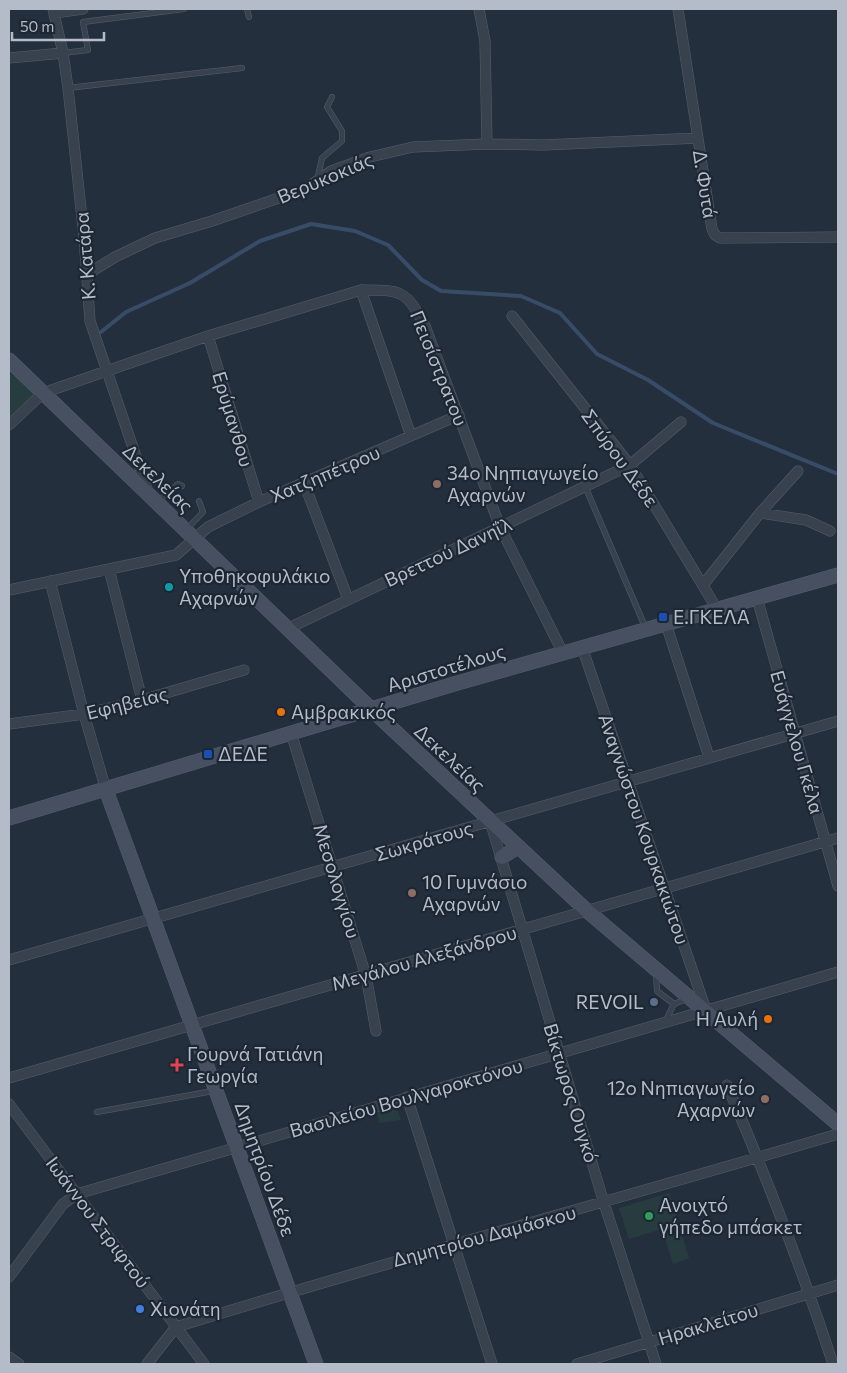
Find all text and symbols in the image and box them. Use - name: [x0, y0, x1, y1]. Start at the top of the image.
- scale bar: [12, 10, 105, 42]
- text: 50 m: [20, 17, 54, 35]
- street label: Βερυκοκιάς: [273, 147, 376, 208]
- street label: Δ. Φυτά: [689, 148, 722, 220]
- street label: Κ. Κατάρα: [69, 211, 100, 301]
- street label: Πεισίστρατου: [406, 307, 473, 429]
- street label: Ερύμανθου: [208, 368, 259, 469]
- street label: Σπύρου Δέδε: [577, 404, 664, 511]
- street label: Δεκελείας: [118, 439, 198, 517]
- street label: Χατζηπέτρου: [267, 440, 383, 507]
- place label: 34o Νηπιαγωγείο Αχαρνών: [447, 461, 599, 506]
- marker: 34o Νηπιαγωγείο Αχαρνών: [431, 478, 443, 490]
- street label: Βρεττού Δανηΐλ: [380, 512, 515, 591]
- place label: Υποθηκοφυλάκιο Αχαρνών: [179, 564, 330, 609]
- marker: Υποθηκοφυλάκιο Αχαρνών: [163, 581, 175, 593]
- place label: Ε.ΓΚΕΛΑ: [673, 605, 750, 628]
- marker: Ε.ΓΚΕΛΑ: [657, 611, 669, 623]
- street label: Αριστοτέλους: [384, 639, 508, 696]
- street label: Ευάγγελου Γκέλα: [766, 668, 829, 816]
- street label: Εφηβείας: [84, 681, 170, 724]
- place label: Αμβρακικός: [291, 700, 396, 723]
- marker: Αμβρακικός: [275, 706, 287, 718]
- street label: Αναγνώστου Κουρκακιώτου: [594, 711, 695, 947]
- street label: Δεκελείας: [410, 719, 491, 796]
- place label: ΔΕΔΕ: [218, 742, 268, 765]
- marker: ΔΕΔΕ: [202, 748, 214, 760]
- street label: Σωκράτους: [373, 816, 475, 865]
- street label: Μεσολογγίου: [309, 821, 366, 941]
- place label: 10 Γυμνάσιο Αχαρνών: [422, 870, 527, 915]
- marker: 10 Γυμνάσιο Αχαρνών: [406, 887, 418, 899]
- street label: Μεγάλου Αλεξάνδρου: [329, 920, 519, 995]
- place label: REVOIL: [576, 990, 644, 1013]
- marker: REVOIL: [648, 996, 660, 1008]
- place label: Η Αυλή: [696, 1007, 758, 1030]
- marker: Η Αυλή: [762, 1013, 774, 1025]
- street label: Βίκτωρος Ουγκό: [539, 1020, 604, 1165]
- place label: Γουρνά Τατιάνη Γεωργία: [187, 1042, 323, 1087]
- street label: Βασιλείου Βουλγαροκτόνου: [287, 1053, 525, 1142]
- marker: Γουρνά Τατιάνη Γεωργία: [171, 1059, 183, 1071]
- place label: 12ο Νηπιαγωγείο Αχαρνών: [607, 1076, 755, 1121]
- marker: 12ο Νηπιαγωγείο Αχαρνών: [759, 1093, 771, 1105]
- street label: Δημητρίου Δέδε: [230, 1098, 301, 1239]
- street label: Ιωάννου Στριφτού: [42, 1151, 155, 1292]
- place label: Ανοιχτό γήπεδο μπάσκετ: [659, 1193, 802, 1238]
- street label: Δημητρίου Δαμάσκου: [389, 1200, 578, 1271]
- marker: Ανοιχτό γήπεδο μπάσκετ: [643, 1210, 655, 1222]
- place label: Χιονάτη: [150, 1297, 221, 1320]
- street label: Ηρακλείτου: [655, 1297, 761, 1350]
- marker: Χιονάτη: [134, 1303, 146, 1315]

